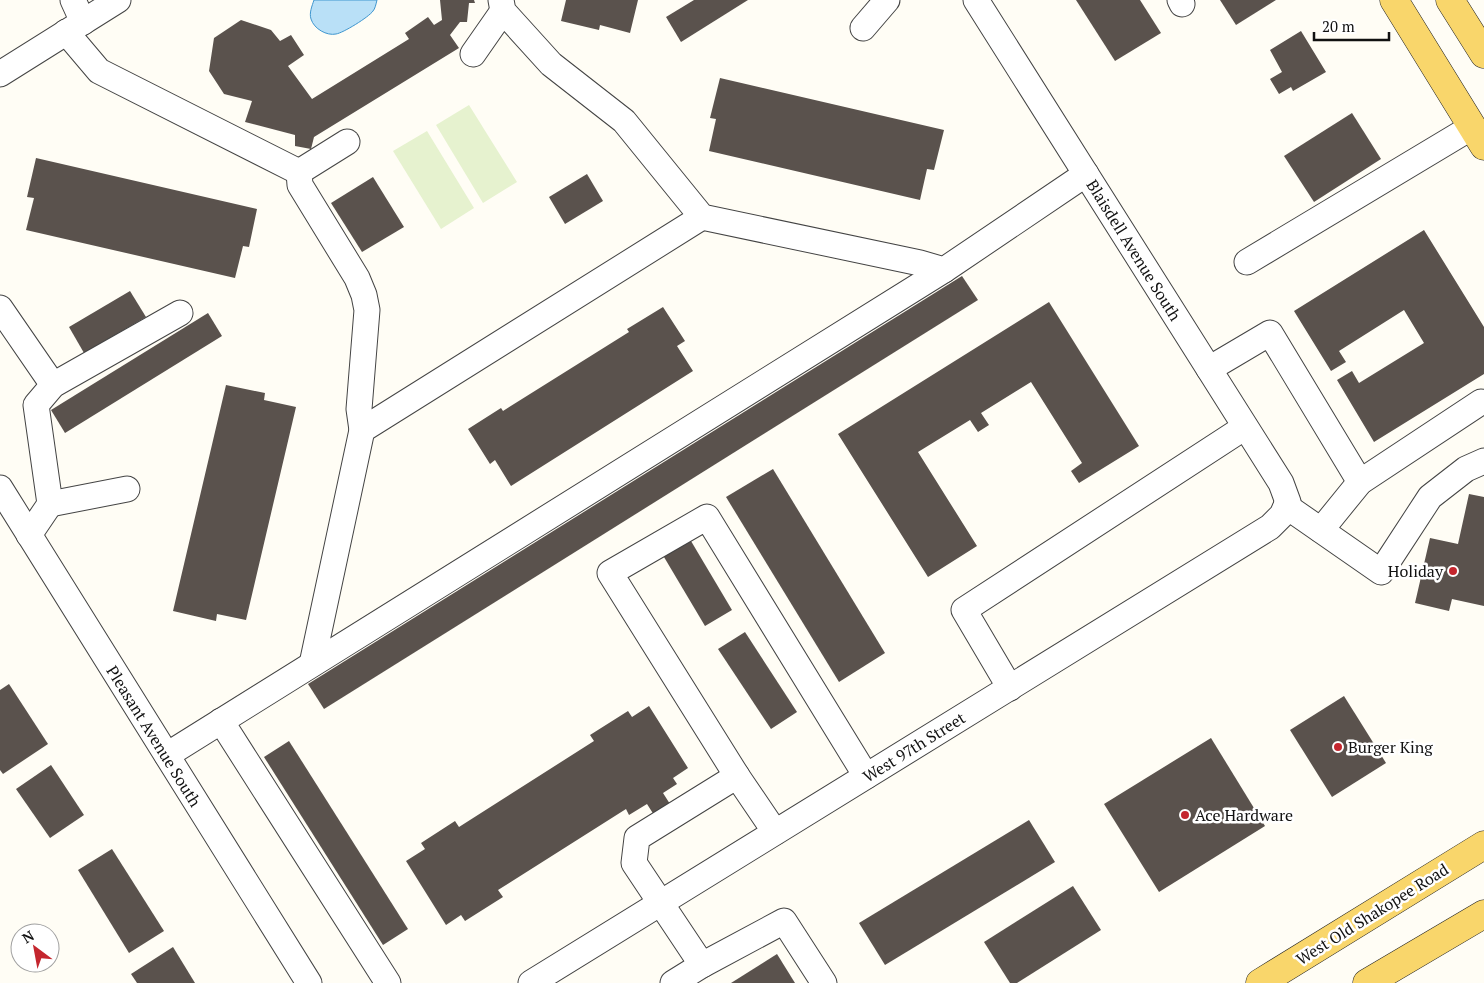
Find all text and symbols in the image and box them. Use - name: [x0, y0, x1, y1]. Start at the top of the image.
- scale bar: [1314, 10, 1389, 42]
- text: 20 m: [1322, 16, 1355, 36]
- street label: Blaisdell Avenue South: [1082, 175, 1187, 325]
- place label: Holiday: [1388, 560, 1444, 582]
- marker: Holiday: [1447, 565, 1459, 577]
- street label: Pleasant Avenue South: [102, 661, 207, 811]
- street label: West 97th Street: [859, 707, 969, 787]
- place label: Burger King: [1348, 736, 1433, 758]
- marker: Burger King: [1332, 741, 1344, 753]
- place label: Ace Hardware: [1195, 804, 1293, 826]
- marker: Ace Hardware: [1179, 809, 1191, 821]
- street label: West Old Shakopee Road: [1292, 858, 1452, 970]
- north arrow: [10, 923, 60, 973]
- text: N: [18, 925, 38, 947]

